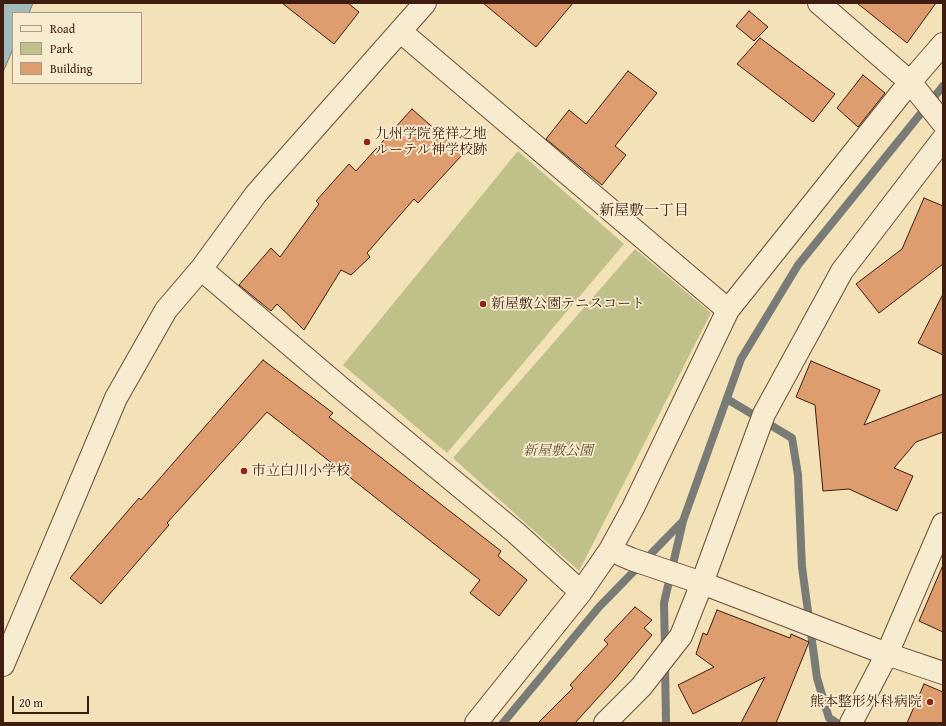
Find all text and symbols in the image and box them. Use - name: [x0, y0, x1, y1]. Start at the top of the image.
- legend: [12, 12, 142, 84]
- text: Road: [50, 20, 75, 37]
- text: Park: [50, 40, 73, 57]
- text: Building: [50, 60, 93, 77]
- place label: 九州学院発祥之地 ルーテル神学校跡: [375, 126, 487, 158]
- marker: 九州学院発祥之地 ルーテル神学校跡: [362, 137, 372, 147]
- district label: 新屋敷一丁目: [599, 202, 689, 220]
- place label: 新屋敷公園テニスコート: [491, 296, 645, 312]
- marker: 新屋敷公園テニスコート: [478, 299, 488, 309]
- park label: 新屋敷公園: [523, 443, 593, 459]
- place label: 市立白川小学校: [252, 463, 350, 479]
- marker: 市立白川小学校: [239, 466, 249, 476]
- scale bar: [14, 688, 91, 714]
- text: 20 m: [19, 694, 43, 711]
- place label: 熊本整形外科病院: [810, 694, 922, 710]
- marker: 熊本整形外科病院: [925, 697, 935, 707]

